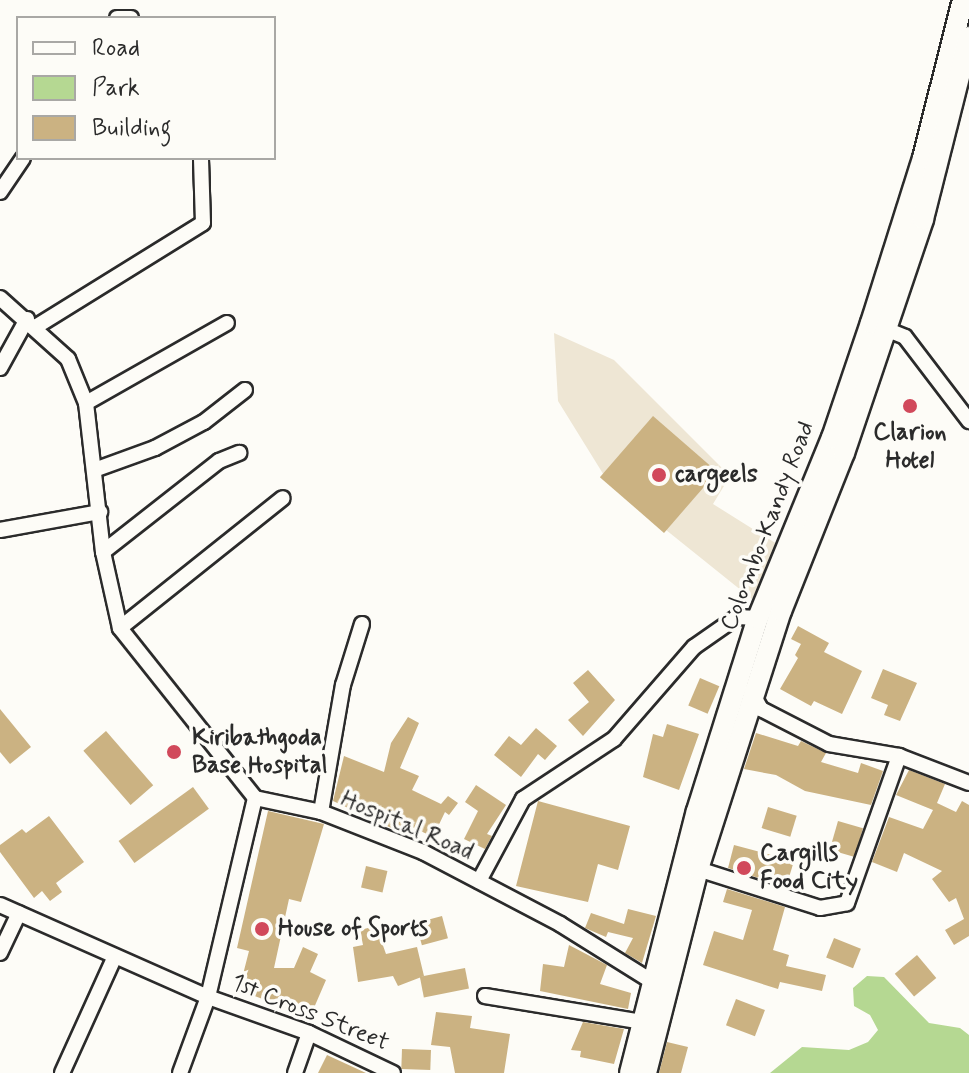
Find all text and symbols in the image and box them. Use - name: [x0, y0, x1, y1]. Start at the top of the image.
- legend: [16, 16, 276, 160]
- text: Road: [92, 33, 140, 64]
- text: Park: [92, 73, 140, 104]
- text: Building: [92, 113, 172, 144]
- marker: Clarion Hotel: [901, 397, 919, 415]
- street label: Colombo-Kandy Road: [715, 417, 821, 635]
- place label: Clarion Hotel: [873, 419, 947, 475]
- place label: cargeels: [675, 461, 758, 489]
- marker: cargeels: [650, 466, 668, 484]
- place label: Kiribathgoda Base Hospital: [192, 724, 333, 780]
- marker: Kiribathgoda Base Hospital: [163, 741, 185, 763]
- street label: Hospital Road: [337, 785, 477, 867]
- place label: Cargills Food City: [760, 840, 853, 896]
- marker: Cargills Food City: [735, 859, 753, 877]
- place label: House of Sports: [278, 915, 438, 943]
- marker: House of Sports: [253, 920, 271, 938]
- street label: 1st Cross Street: [227, 968, 393, 1058]

